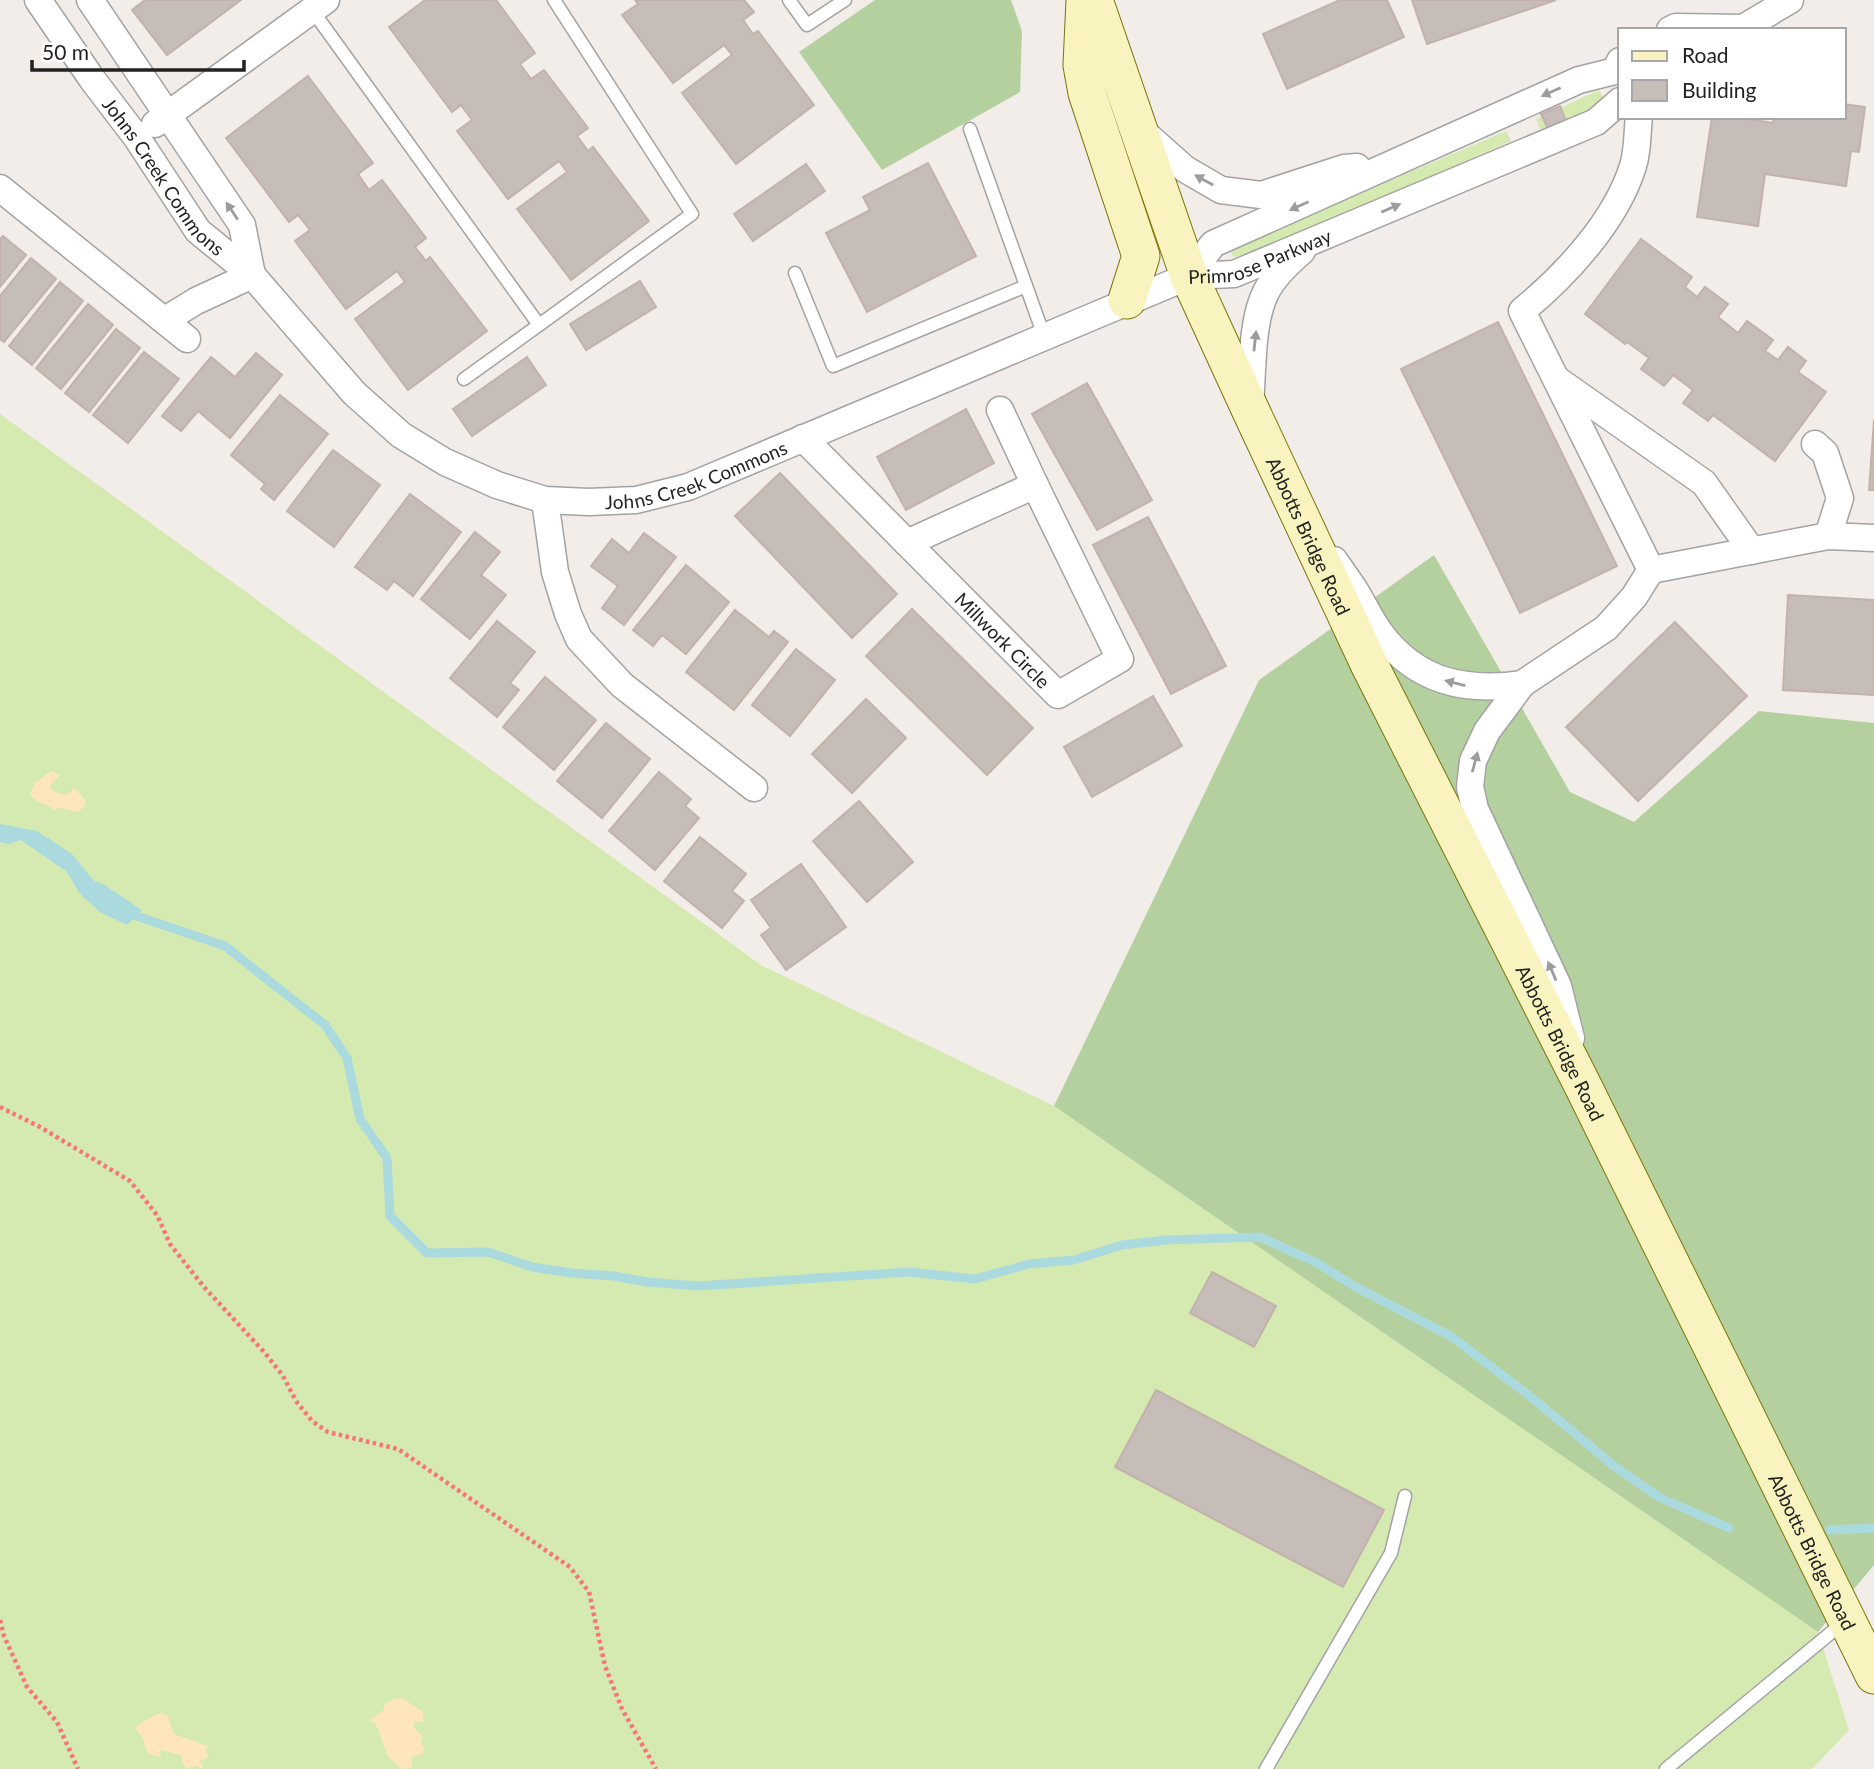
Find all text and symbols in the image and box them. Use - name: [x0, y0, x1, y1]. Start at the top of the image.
- scale bar: [32, 28, 243, 72]
- legend: [1618, 28, 1846, 119]
- text: 50 m: [42, 39, 89, 64]
- text: Road: [1682, 42, 1729, 67]
- text: Building: [1682, 77, 1757, 102]
- one-way arrow: [1541, 87, 1561, 98]
- street label: Johns Creek Commons: [99, 93, 230, 260]
- one-way arrow: [1194, 174, 1213, 186]
- one-way arrow: [226, 201, 239, 220]
- one-way arrow: [1288, 201, 1309, 212]
- one-way arrow: [1381, 202, 1401, 214]
- street label: Primrose Parkway: [1188, 223, 1335, 288]
- one-way arrow: [1250, 330, 1261, 352]
- street label: Johns Creek Commons: [605, 435, 790, 513]
- street label: Abbotts Bridge Road: [1262, 453, 1356, 618]
- street label: Millwork Circle: [951, 587, 1055, 692]
- one-way arrow: [1443, 677, 1465, 688]
- one-way arrow: [1470, 751, 1481, 773]
- one-way arrow: [1546, 960, 1557, 981]
- street label: Abbotts Bridge Road: [1512, 961, 1610, 1124]
- street label: Abbotts Bridge Road: [1765, 1469, 1861, 1634]

